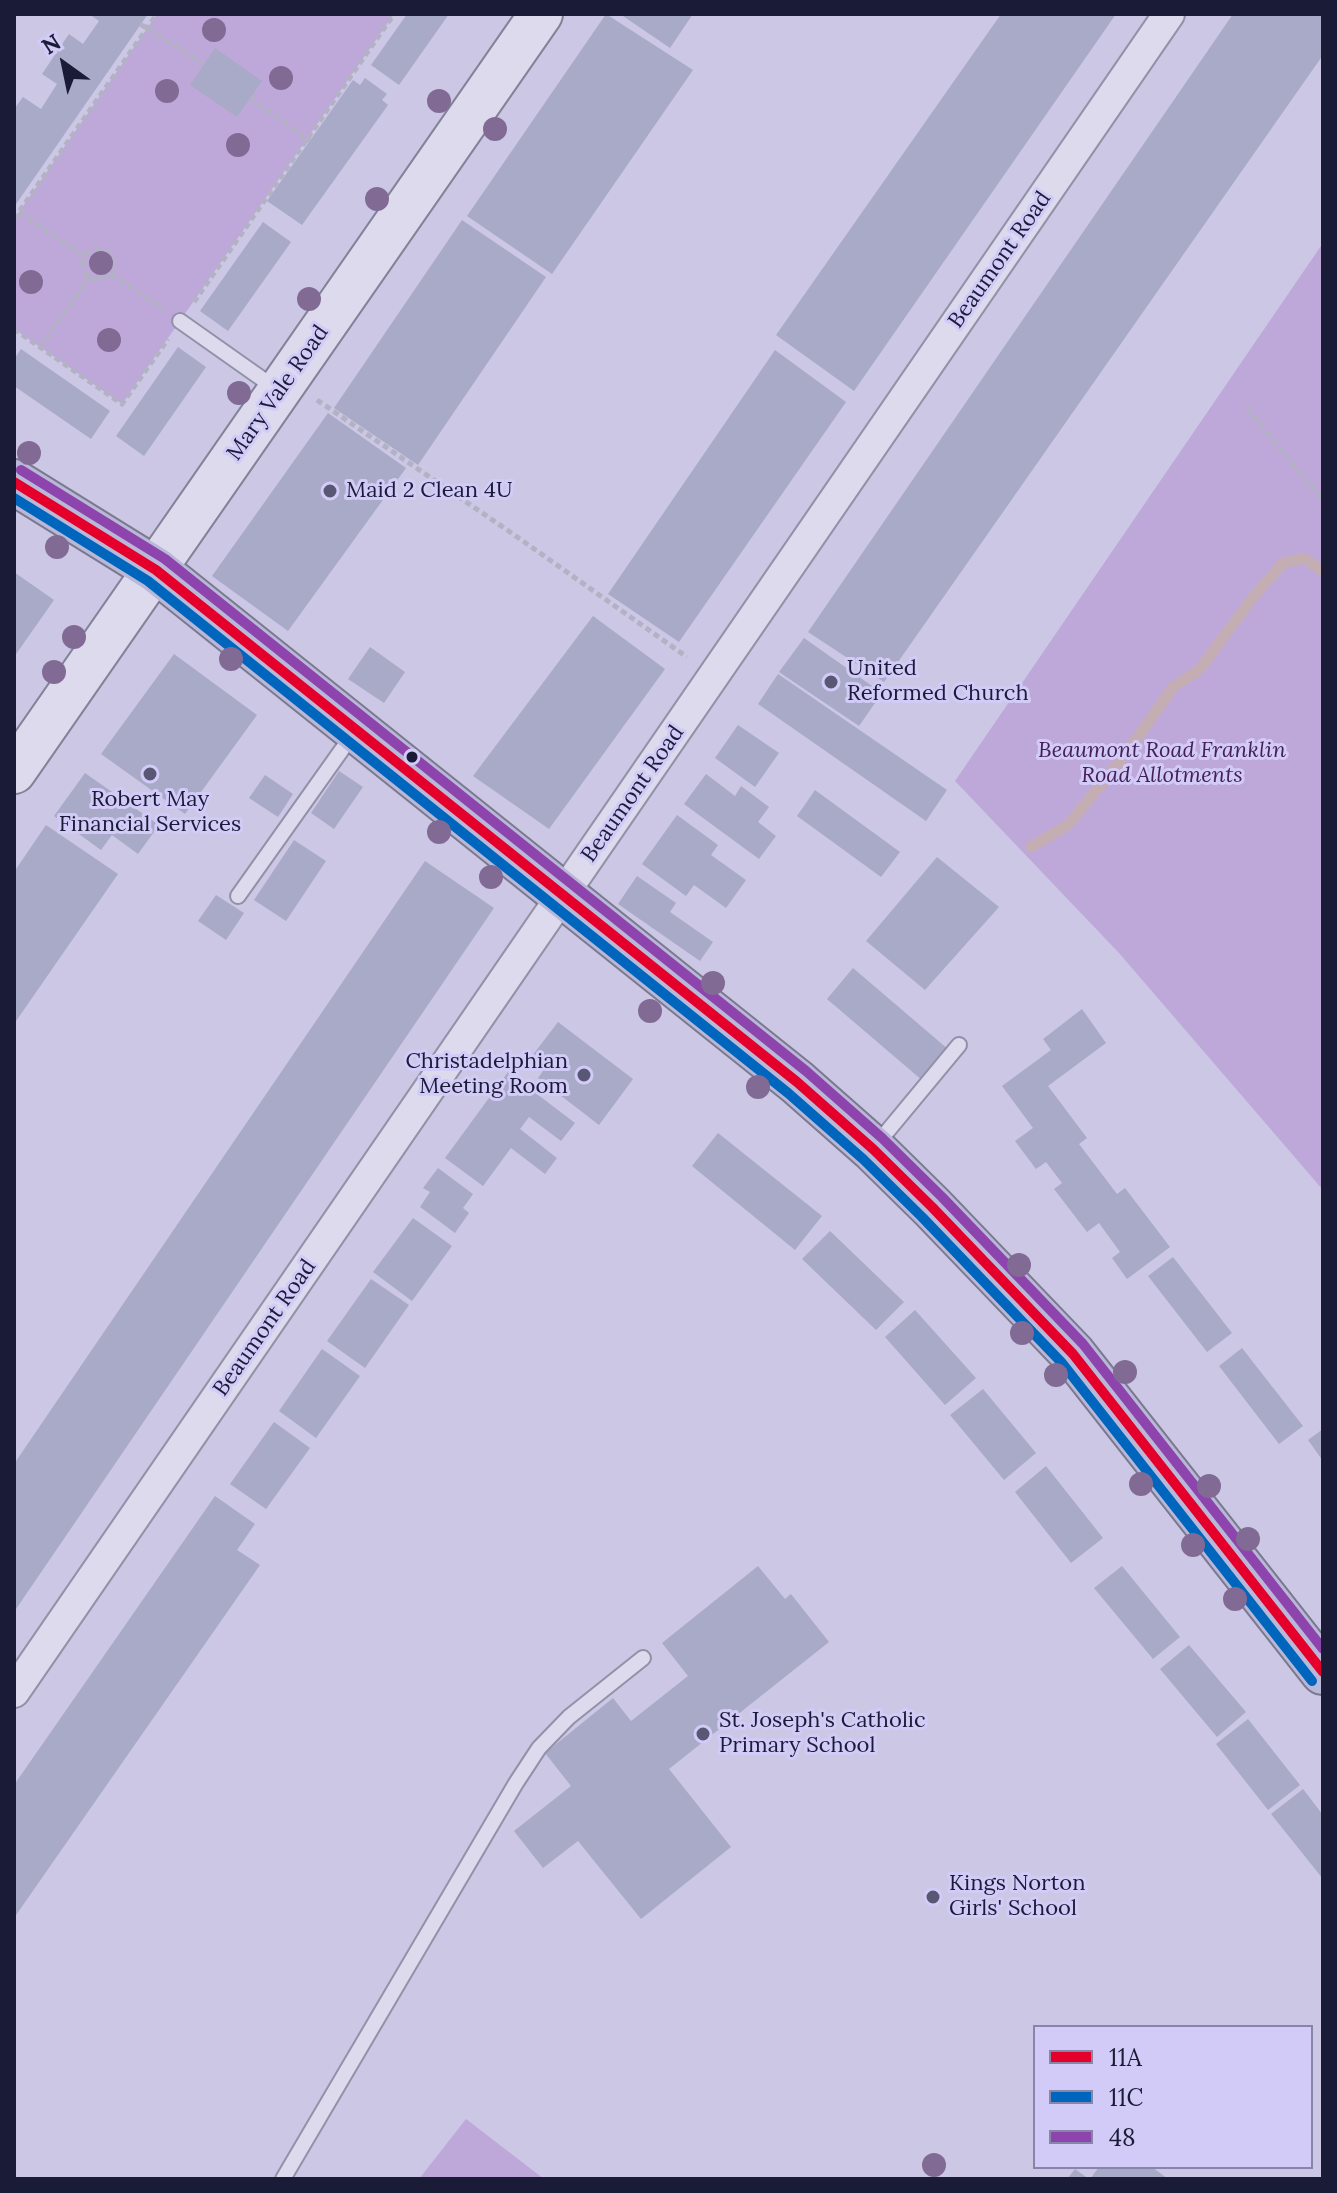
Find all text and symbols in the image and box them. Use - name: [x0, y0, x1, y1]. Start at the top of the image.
- north arrow: [24, 24, 104, 104]
- text: N: [36, 28, 66, 60]
- street label: Beaumont Road: [943, 187, 1057, 333]
- street label: Mary Vale Road: [222, 320, 334, 466]
- place label: Maid 2 Clean 4U: [346, 478, 512, 504]
- marker: Maid 2 Clean 4U: [321, 482, 339, 500]
- place label: United Reformed Church: [847, 656, 1029, 708]
- marker: United Reformed Church: [822, 673, 840, 691]
- street label: Beaumont Road: [576, 721, 690, 867]
- park label: Beaumont Road Franklin Road Allotments: [1038, 738, 1286, 790]
- unlabelled marker: [404, 749, 420, 765]
- marker: Robert May Financial Services: [141, 765, 159, 783]
- place label: Robert May Financial Services: [59, 787, 241, 838]
- place label: Christadelphian Meeting Room: [405, 1049, 568, 1100]
- marker: Christadelphian Meeting Room: [575, 1066, 593, 1084]
- street label: Beaumont Road: [208, 1255, 322, 1401]
- place label: St. Joseph's Catholic Primary School: [719, 1708, 926, 1760]
- marker: St. Joseph's Catholic Primary School: [694, 1725, 712, 1743]
- place label: Kings Norton Girls' School: [949, 1871, 1086, 1922]
- marker: Kings Norton Girls' School: [924, 1888, 942, 1906]
- legend: [1033, 2025, 1313, 2169]
- text: 11A: [1109, 2042, 1142, 2073]
- text: 11C: [1109, 2082, 1143, 2113]
- text: 48: [1109, 2122, 1136, 2153]

